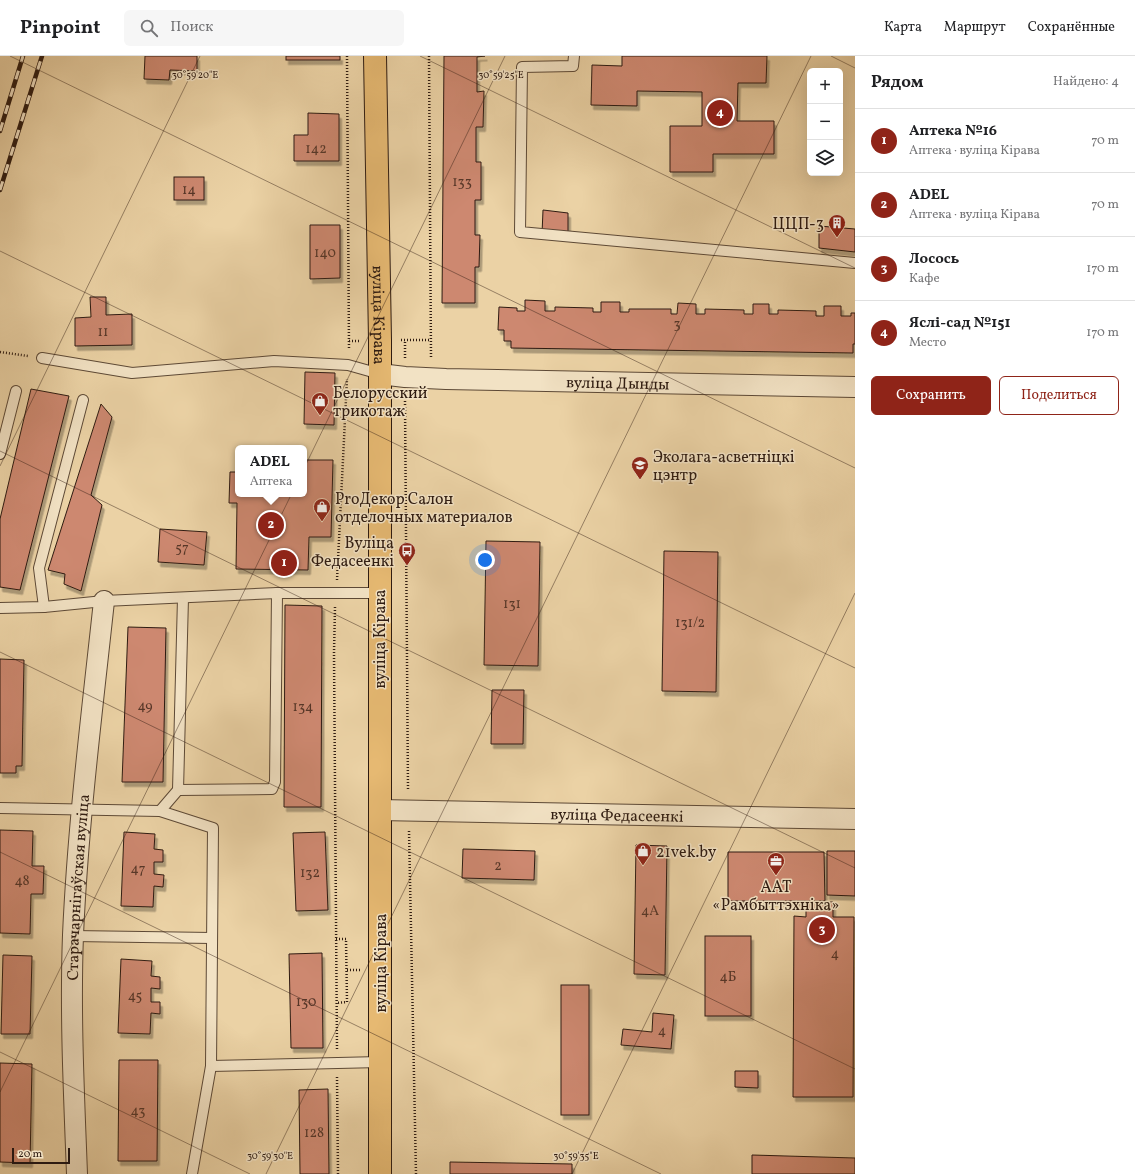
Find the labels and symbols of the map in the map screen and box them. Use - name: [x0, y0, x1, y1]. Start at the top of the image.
- text: 30°59'20"E: [172, 68, 218, 82]
- text: 30°59'25"E: [478, 68, 524, 82]
- pin: 4: [707, 98, 733, 128]
- house number: 142: [305, 140, 327, 159]
- house number: 133: [452, 173, 472, 192]
- house number: 14: [182, 181, 196, 200]
- building icon: ЦЦП-3: [827, 213, 847, 238]
- place label: ЦЦП-3: [772, 214, 824, 236]
- house number: 140: [314, 244, 336, 263]
- street label: вуліца Кірава: [366, 265, 389, 365]
- house number: 3: [673, 315, 681, 334]
- house number: 11: [98, 323, 108, 342]
- street label: вуліца Дынды: [566, 372, 670, 396]
- place label: Белорусский трикотаж: [333, 383, 428, 423]
- shop icon: Белорусский трикотаж: [310, 391, 330, 416]
- place label: Эколага-асветніцкі цэнтр: [653, 447, 795, 487]
- school or university icon: Эколага-асветніцкі цэнтр: [630, 455, 650, 480]
- place label: ProДекор Салон отделочных материалов: [335, 489, 513, 529]
- shop icon: ProДекор Салон отделочных материалов: [312, 497, 332, 522]
- pin: 2: [258, 510, 284, 540]
- place label: Вуліца Федасеенкі: [311, 533, 394, 573]
- house number: 57: [175, 539, 189, 558]
- bus stop icon: Вуліца Федасеенкі: [397, 541, 417, 566]
- pin: 1: [271, 548, 297, 578]
- your location: [475, 550, 495, 570]
- street label: вуліца Кірава: [370, 589, 392, 689]
- house number: 131: [503, 595, 521, 614]
- house number: 131/2: [675, 614, 705, 633]
- house number: 49: [137, 697, 153, 716]
- house number: 134: [293, 698, 313, 717]
- street label: Старачарнігаўская вуліца: [63, 793, 96, 981]
- street label: вуліца Федасеенкі: [550, 804, 684, 829]
- shop icon: 21vek.by: [633, 841, 653, 866]
- place label: 21vek.by: [656, 842, 717, 864]
- office icon: ААТ «Рамбыттэхніка»: [766, 851, 786, 876]
- house number: 2: [494, 857, 502, 876]
- house number: 47: [130, 860, 146, 879]
- house number: 132: [300, 864, 320, 883]
- house number: 48: [14, 872, 30, 891]
- place label: ААТ «Рамбыттэхніка»: [713, 877, 839, 917]
- house number: 4А: [641, 902, 659, 921]
- street label: вуліца Кірава: [371, 913, 393, 1013]
- pin: 3: [809, 915, 835, 945]
- house number: 4: [831, 945, 839, 964]
- house number: 4Б: [720, 968, 736, 987]
- house number: 45: [128, 987, 142, 1006]
- house number: 130: [296, 993, 316, 1012]
- house number: 4: [658, 1022, 666, 1041]
- house number: 43: [131, 1102, 145, 1121]
- house number: 128: [304, 1124, 324, 1143]
- scale bar: [12, 1146, 70, 1165]
- text: 30°59'30"E: [247, 1149, 293, 1163]
- text: 30°59'35"E: [553, 1149, 599, 1163]

